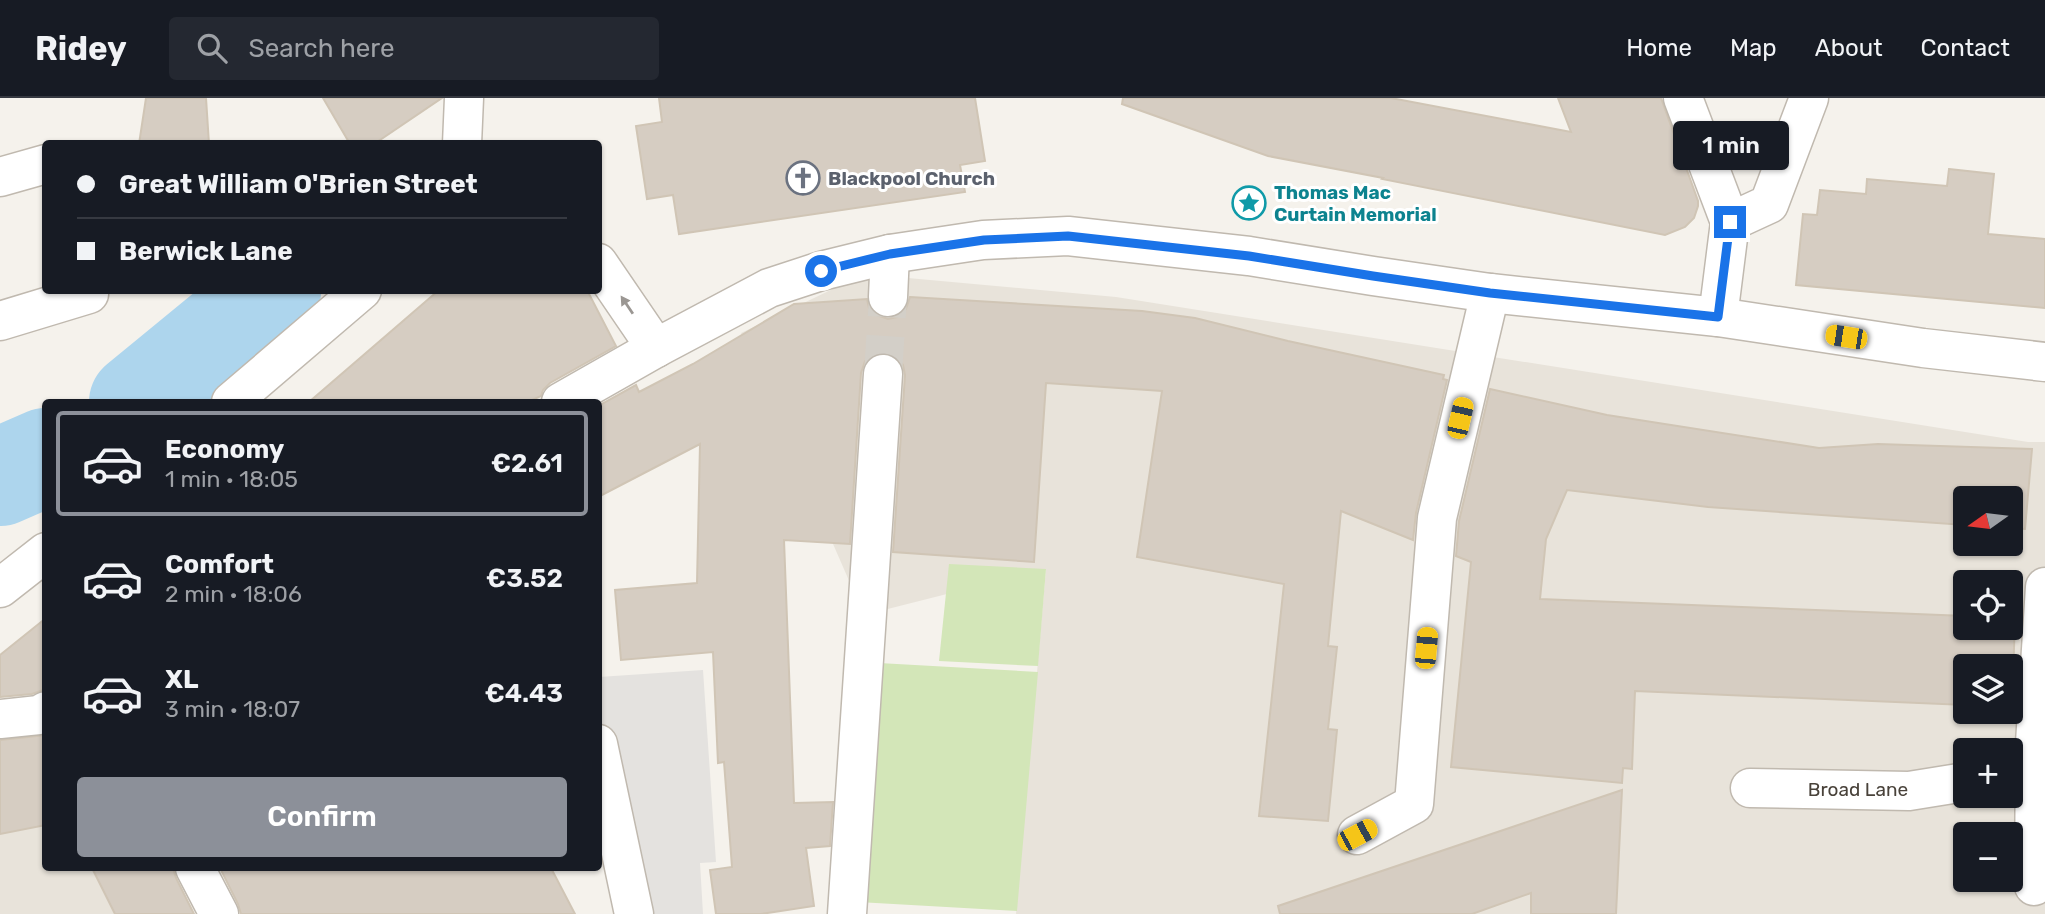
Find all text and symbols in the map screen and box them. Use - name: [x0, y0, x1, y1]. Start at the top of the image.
- search box: [169, 17, 659, 80]
- text: Ridey: [35, 29, 127, 68]
- icon: search: [193, 29, 231, 67]
- text: Search here: [249, 33, 394, 64]
- text: Home: [1626, 34, 1692, 62]
- text: Map: [1730, 34, 1777, 62]
- text: About: [1815, 34, 1883, 62]
- text: Contact: [1921, 34, 2010, 62]
- callout: 1 min: [1672, 121, 1788, 170]
- text: 1 min: [1702, 131, 1760, 159]
- church icon: Blackpool Church: [784, 159, 822, 197]
- place label: Blackpool Church: [828, 167, 995, 190]
- text: Great William O'Brien Street: [119, 169, 478, 200]
- place label: Thomas Mac Curtain Memorial: [1274, 181, 1437, 226]
- place icon: Thomas Mac Curtain Memorial: [1230, 184, 1268, 222]
- route end: [1714, 206, 1746, 238]
- text: Berwick Lane: [119, 236, 293, 267]
- route start: [805, 255, 837, 287]
- one-way arrow: [621, 296, 634, 315]
- car: [1824, 323, 1869, 351]
- car: [1446, 395, 1475, 441]
- icon: car: [81, 432, 144, 495]
- text: Economy: [165, 434, 284, 465]
- text: €2.61: [491, 448, 563, 479]
- text: 1 min · 18:05: [165, 465, 298, 493]
- north arrow: [1953, 486, 2023, 556]
- map controls: [1953, 486, 2023, 892]
- icon: car: [81, 547, 144, 610]
- text: Comfort: [165, 549, 274, 580]
- text: €3.52: [486, 563, 563, 594]
- button: locate: [1953, 570, 2023, 640]
- text: 2 min · 18:06: [165, 580, 302, 608]
- car: [1414, 626, 1439, 670]
- button: layers: [1953, 654, 2023, 724]
- icon: car: [81, 662, 144, 725]
- text: XL: [165, 664, 198, 695]
- text: €4.43: [485, 678, 563, 709]
- text: 3 min · 18:07: [165, 695, 300, 723]
- button: +: [1953, 738, 2023, 808]
- button: Confirm: [77, 777, 567, 857]
- street label: Broad Lane: [1808, 778, 1908, 801]
- car: [1334, 816, 1381, 854]
- button: −: [1953, 822, 2023, 892]

